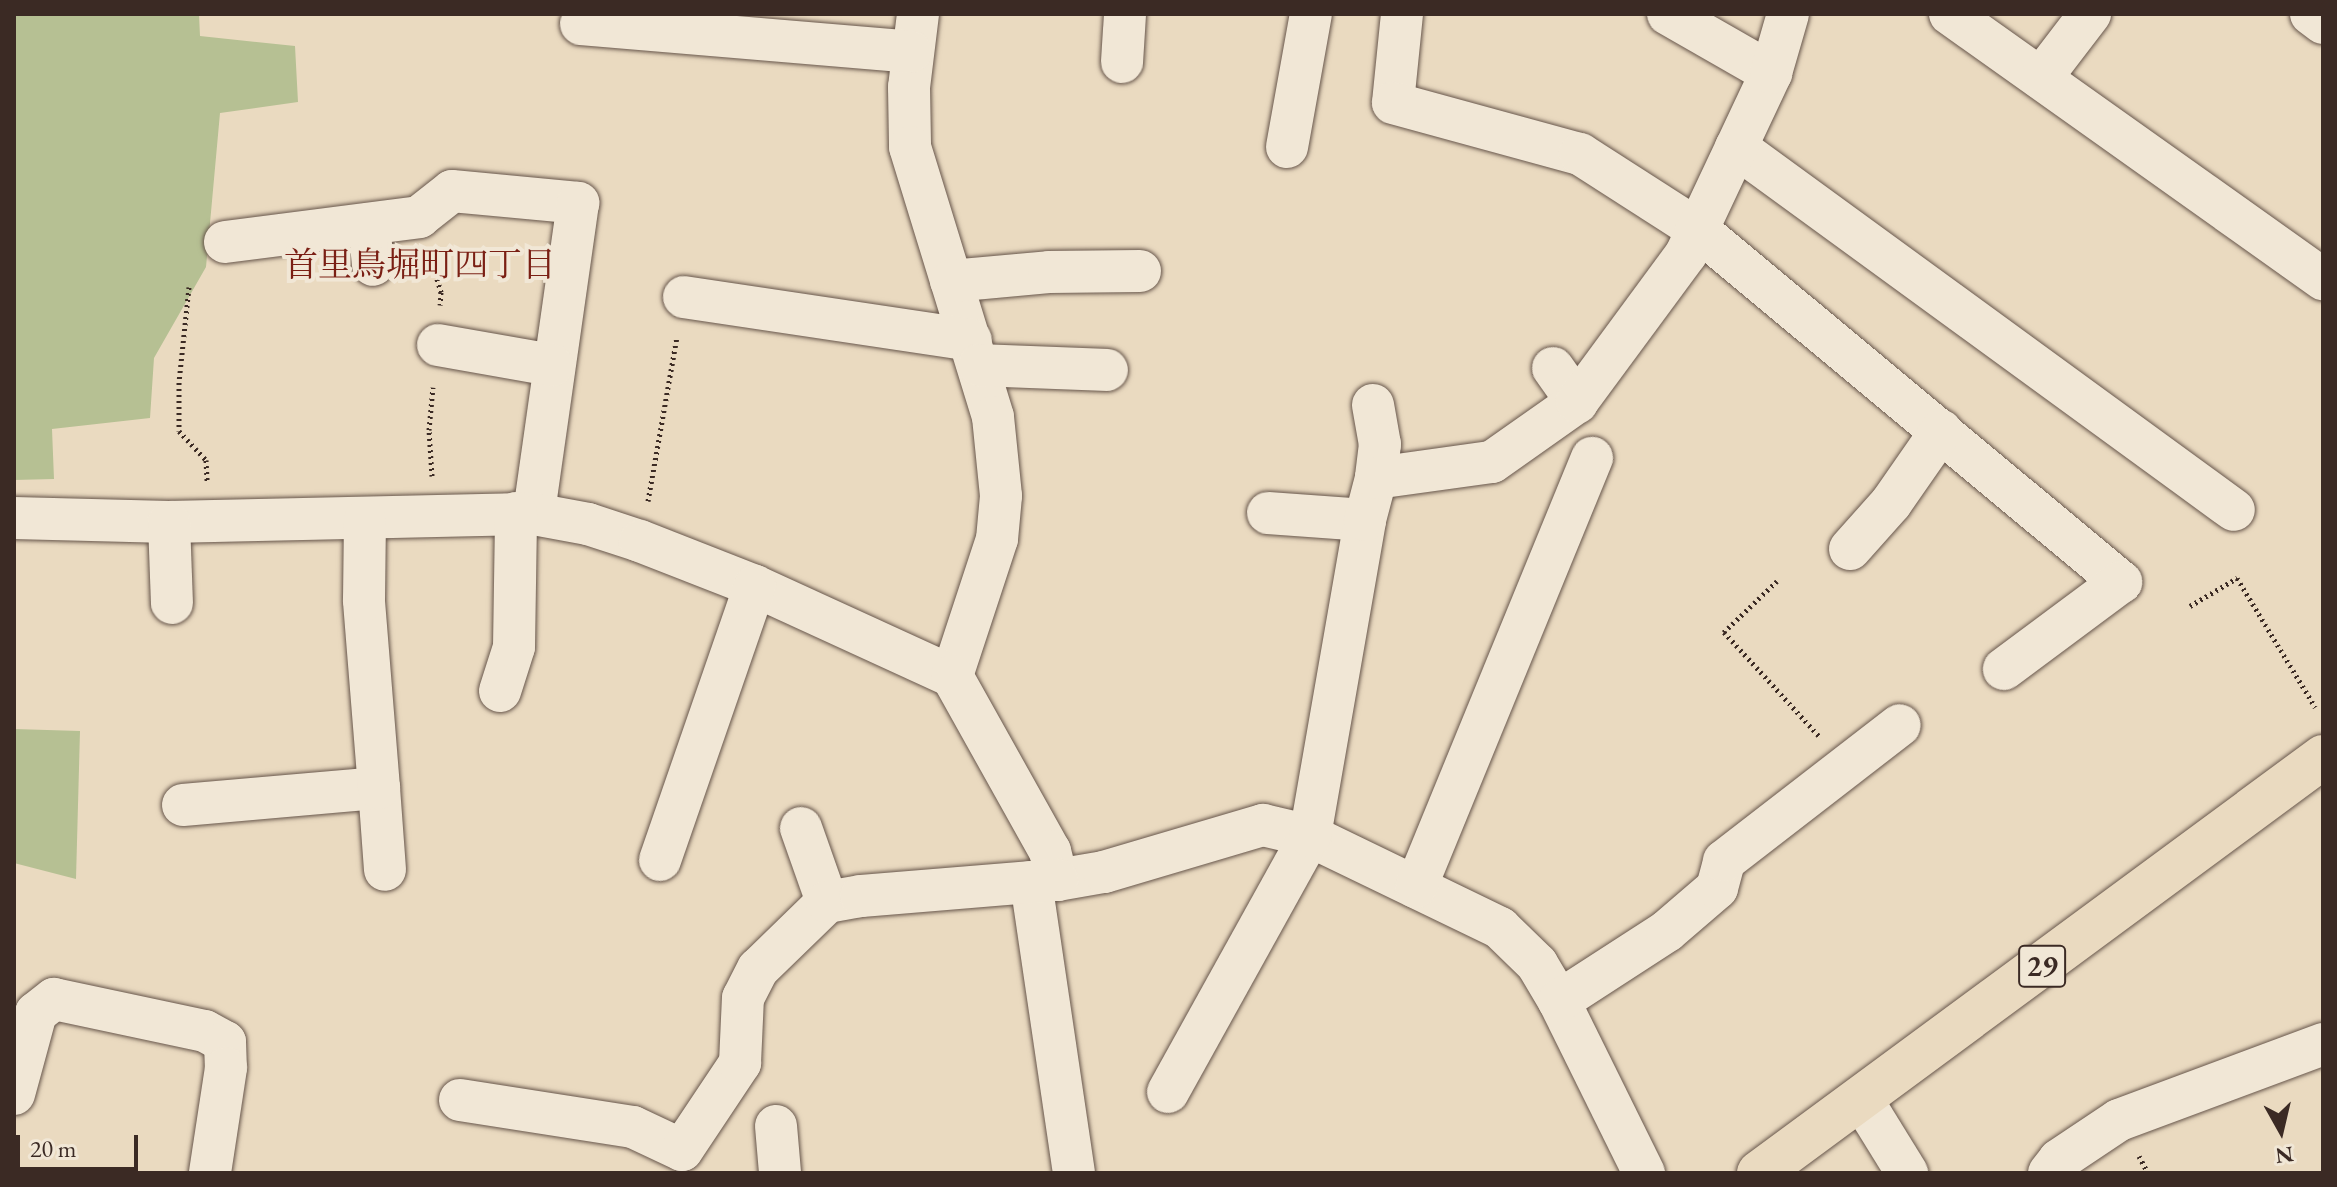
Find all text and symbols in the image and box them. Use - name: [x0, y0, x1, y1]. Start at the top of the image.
- district label: 首里鳥堀町四丁目: [284, 245, 556, 285]
- road number: 29: [2018, 940, 2066, 992]
- north arrow: [2241, 1091, 2321, 1171]
- scale bar: [20, 1119, 142, 1169]
- text: 20 m: [30, 1133, 77, 1164]
- text: N: [2274, 1140, 2295, 1171]

